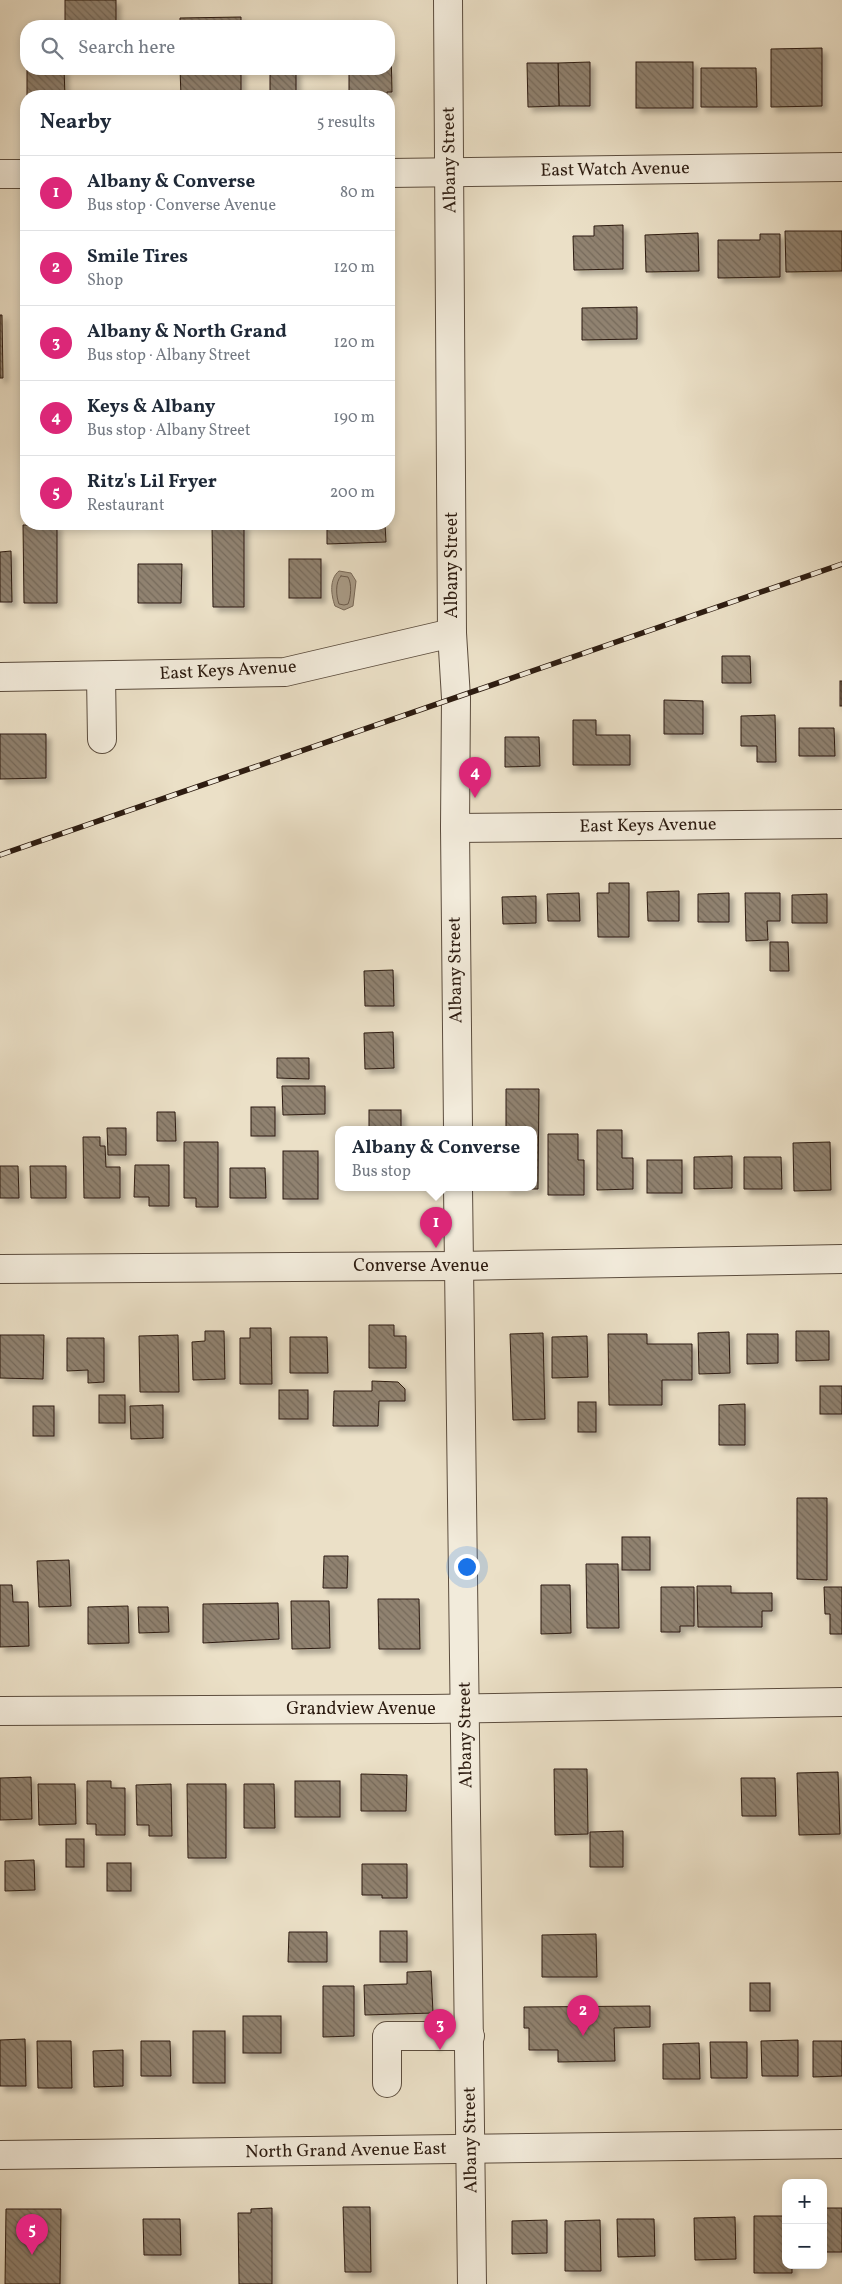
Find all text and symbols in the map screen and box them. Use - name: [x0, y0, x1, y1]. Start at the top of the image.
- search box: [20, 20, 395, 75]
- icon: search: [38, 34, 66, 62]
- text: Search here: [78, 35, 175, 61]
- street label: Albany Street: [437, 106, 463, 214]
- text: Nearby: [40, 108, 111, 137]
- text: 5 results: [317, 112, 375, 134]
- street label: East Watch Avenue: [540, 156, 690, 184]
- text: Albany & Converse: [87, 169, 255, 195]
- text: 1: [53, 182, 59, 204]
- text: 80 m: [340, 182, 375, 204]
- text: Bus stop · Converse Avenue: [87, 195, 276, 217]
- text: Smile Tires: [87, 244, 188, 270]
- text: 2: [52, 257, 60, 279]
- text: 120 m: [333, 257, 375, 279]
- text: Shop: [87, 270, 123, 292]
- text: Albany & North Grand: [87, 319, 287, 345]
- text: 3: [52, 332, 60, 354]
- text: 120 m: [333, 332, 375, 354]
- text: Bus stop · Albany Street: [87, 345, 251, 367]
- text: Keys & Albany: [87, 394, 215, 420]
- text: 4: [51, 407, 61, 429]
- text: 190 m: [333, 407, 375, 429]
- text: Bus stop · Albany Street: [87, 420, 251, 442]
- text: Ritz's Lil Fryer: [87, 469, 217, 495]
- text: 5: [52, 482, 60, 504]
- text: 200 m: [330, 482, 375, 504]
- text: Restaurant: [87, 495, 165, 517]
- street label: Albany Street: [440, 512, 465, 618]
- street label: East Keys Avenue: [159, 655, 297, 687]
- pin: 4: [459, 757, 491, 798]
- street label: East Keys Avenue: [579, 812, 717, 840]
- street label: Albany Street: [443, 916, 469, 1024]
- popup: [335, 1126, 537, 1191]
- text: Albany & Converse: [352, 1135, 520, 1161]
- text: Bus stop: [352, 1161, 411, 1183]
- pin: 1: [420, 1207, 452, 1248]
- street label: Converse Avenue: [353, 1254, 489, 1279]
- your location: [454, 1554, 480, 1580]
- street label: Albany Street: [453, 1681, 479, 1789]
- street label: Grandview Avenue: [286, 1697, 436, 1722]
- pin: 2: [567, 1995, 599, 2036]
- pin: 3: [424, 2009, 456, 2050]
- street label: Albany Street: [458, 2086, 484, 2194]
- street label: North Grand Avenue East: [245, 2137, 447, 2165]
- map controls: [782, 2179, 827, 2269]
- button: +: [782, 2179, 827, 2224]
- pin: 5: [16, 2214, 48, 2255]
- button: −: [782, 2224, 827, 2269]

